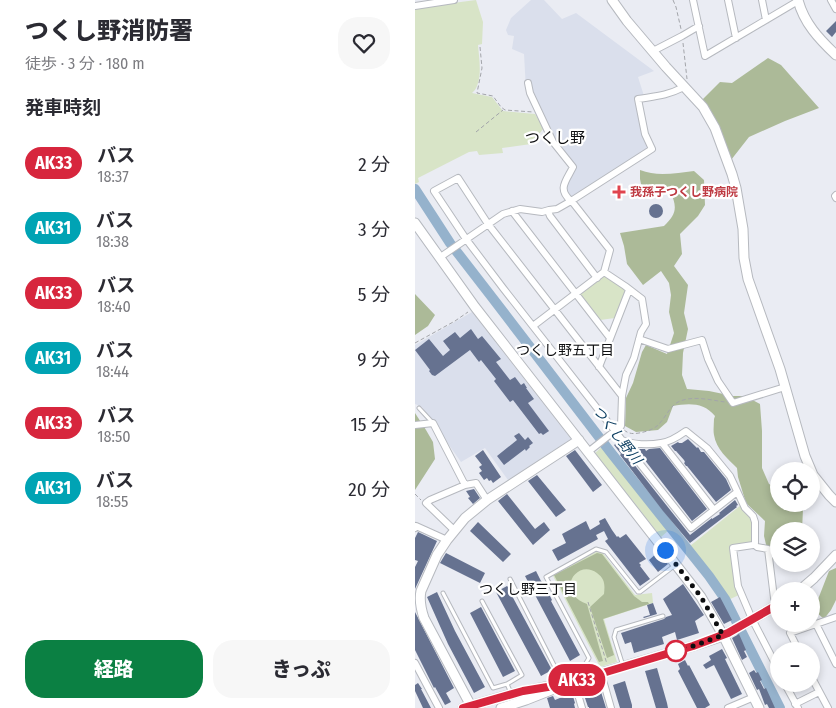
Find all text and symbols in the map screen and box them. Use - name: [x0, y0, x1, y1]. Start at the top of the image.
- text: つくし野消防署: [25, 17, 193, 45]
- button: heart: [338, 17, 390, 69]
- text: 徒歩 · 3 分 · 180 m: [25, 54, 144, 73]
- text: 発車時刻: [25, 96, 101, 119]
- district label: つくし野: [525, 129, 585, 147]
- text: バス: [97, 144, 135, 167]
- text: AK33: [35, 152, 72, 174]
- text: 2 分: [358, 153, 390, 176]
- text: 18:37: [97, 167, 129, 186]
- marker: 我孫子つくし野病院: [612, 185, 626, 199]
- place label: 我孫子つくし野病院: [630, 185, 738, 199]
- text: バス: [96, 209, 134, 232]
- text: AK31: [35, 217, 71, 239]
- text: 3 分: [358, 218, 390, 241]
- text: 18:38: [96, 232, 129, 251]
- text: バス: [97, 274, 135, 297]
- text: AK33: [35, 282, 72, 304]
- text: 5 分: [358, 283, 390, 306]
- text: 18:40: [97, 297, 131, 316]
- text: バス: [96, 339, 134, 362]
- district label: つくし野五丁目: [516, 342, 614, 359]
- text: AK31: [35, 347, 71, 369]
- text: 9 分: [357, 348, 390, 371]
- text: 18:44: [96, 362, 129, 381]
- water label: つくし野川: [589, 402, 646, 469]
- text: バス: [97, 404, 135, 427]
- text: AK33: [35, 412, 72, 434]
- text: 15 分: [350, 413, 390, 436]
- text: 18:50: [97, 427, 131, 446]
- map controls: [770, 462, 820, 692]
- button: locate: [770, 462, 820, 512]
- text: バス: [96, 469, 134, 492]
- text: AK31: [35, 477, 71, 499]
- text: 20 分: [348, 478, 390, 501]
- text: 18:55: [96, 492, 128, 511]
- button: layers: [770, 522, 820, 572]
- your location: [653, 538, 678, 563]
- district label: つくし野三丁目: [479, 581, 577, 598]
- button: +: [770, 582, 820, 632]
- button: 経路: [25, 640, 203, 698]
- button: きっぷ: [213, 640, 390, 698]
- unlabelled marker: [665, 640, 687, 662]
- button: −: [770, 642, 820, 692]
- line badge: AK33: [542, 664, 612, 696]
- text: AK33: [558, 669, 596, 691]

